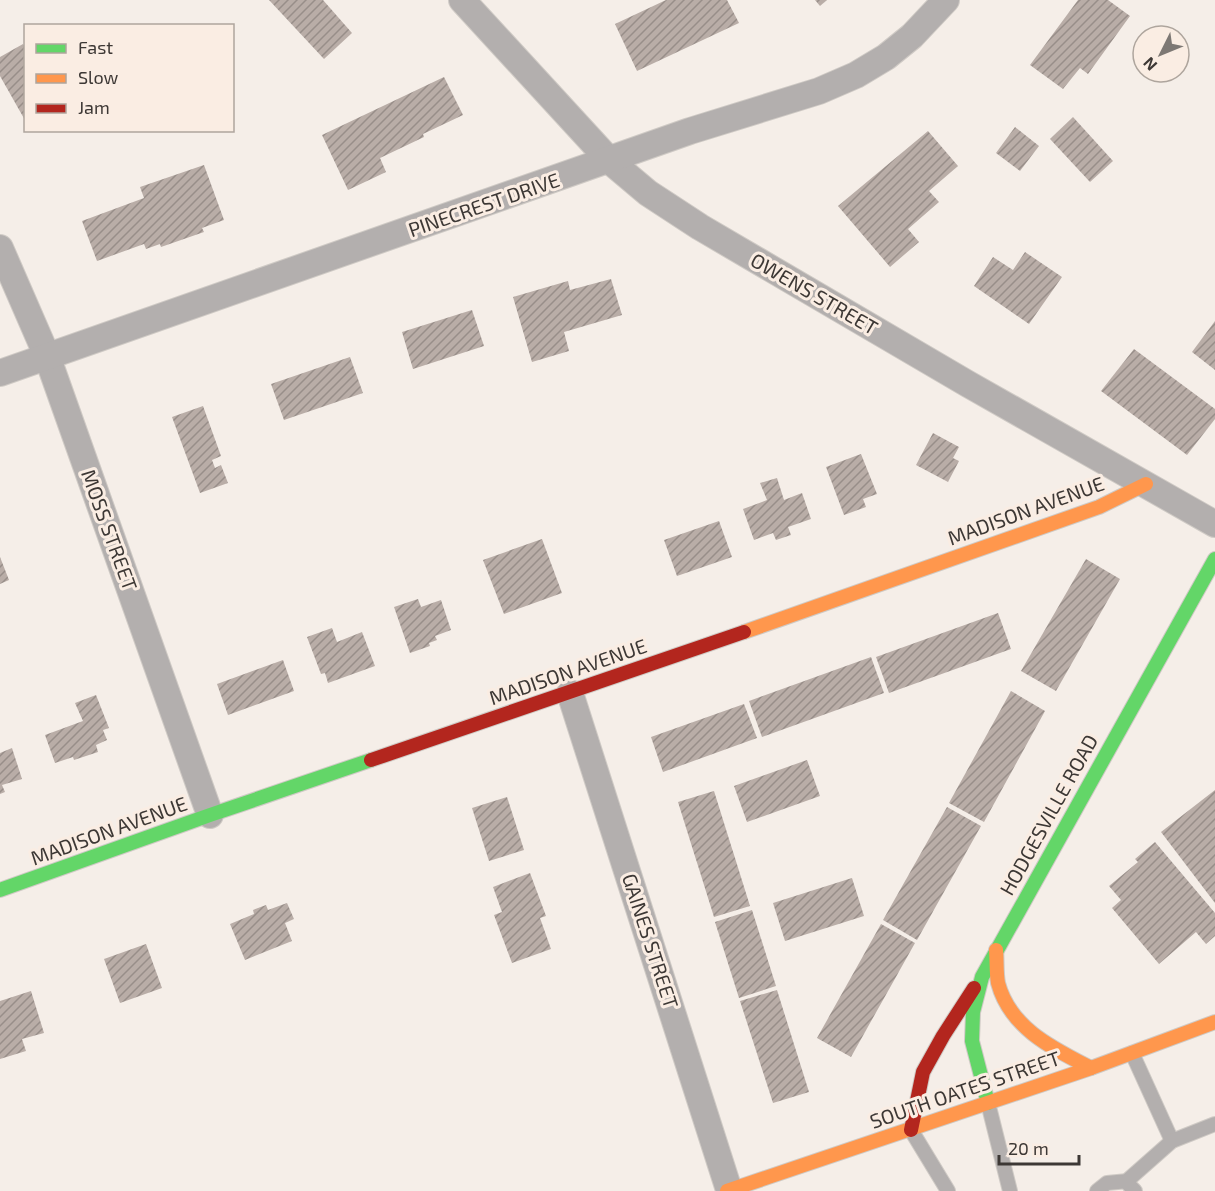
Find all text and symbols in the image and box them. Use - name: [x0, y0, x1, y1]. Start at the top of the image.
- legend: [24, 24, 234, 132]
- north arrow: [1131, 24, 1191, 84]
- text: Fast: [78, 36, 113, 58]
- text: N: [1139, 54, 1161, 75]
- text: Slow: [78, 66, 119, 88]
- text: Jam: [78, 96, 110, 118]
- street label: PINECREST DRIVE: [405, 167, 562, 241]
- street label: OWENS STREET: [747, 247, 883, 339]
- street label: MOSS STREET: [77, 466, 143, 594]
- street label: MADISON AVENUE: [944, 471, 1107, 550]
- street label: MADISON AVENUE: [486, 633, 650, 709]
- street label: HODGESVILLE ROAD: [994, 730, 1102, 899]
- street label: MADISON AVENUE: [27, 791, 190, 870]
- street label: GAINES STREET: [618, 870, 684, 1012]
- street label: SOUTH OATES STREET: [866, 1045, 1063, 1133]
- scale bar: [999, 1128, 1078, 1166]
- text: 20 m: [1008, 1137, 1049, 1159]

